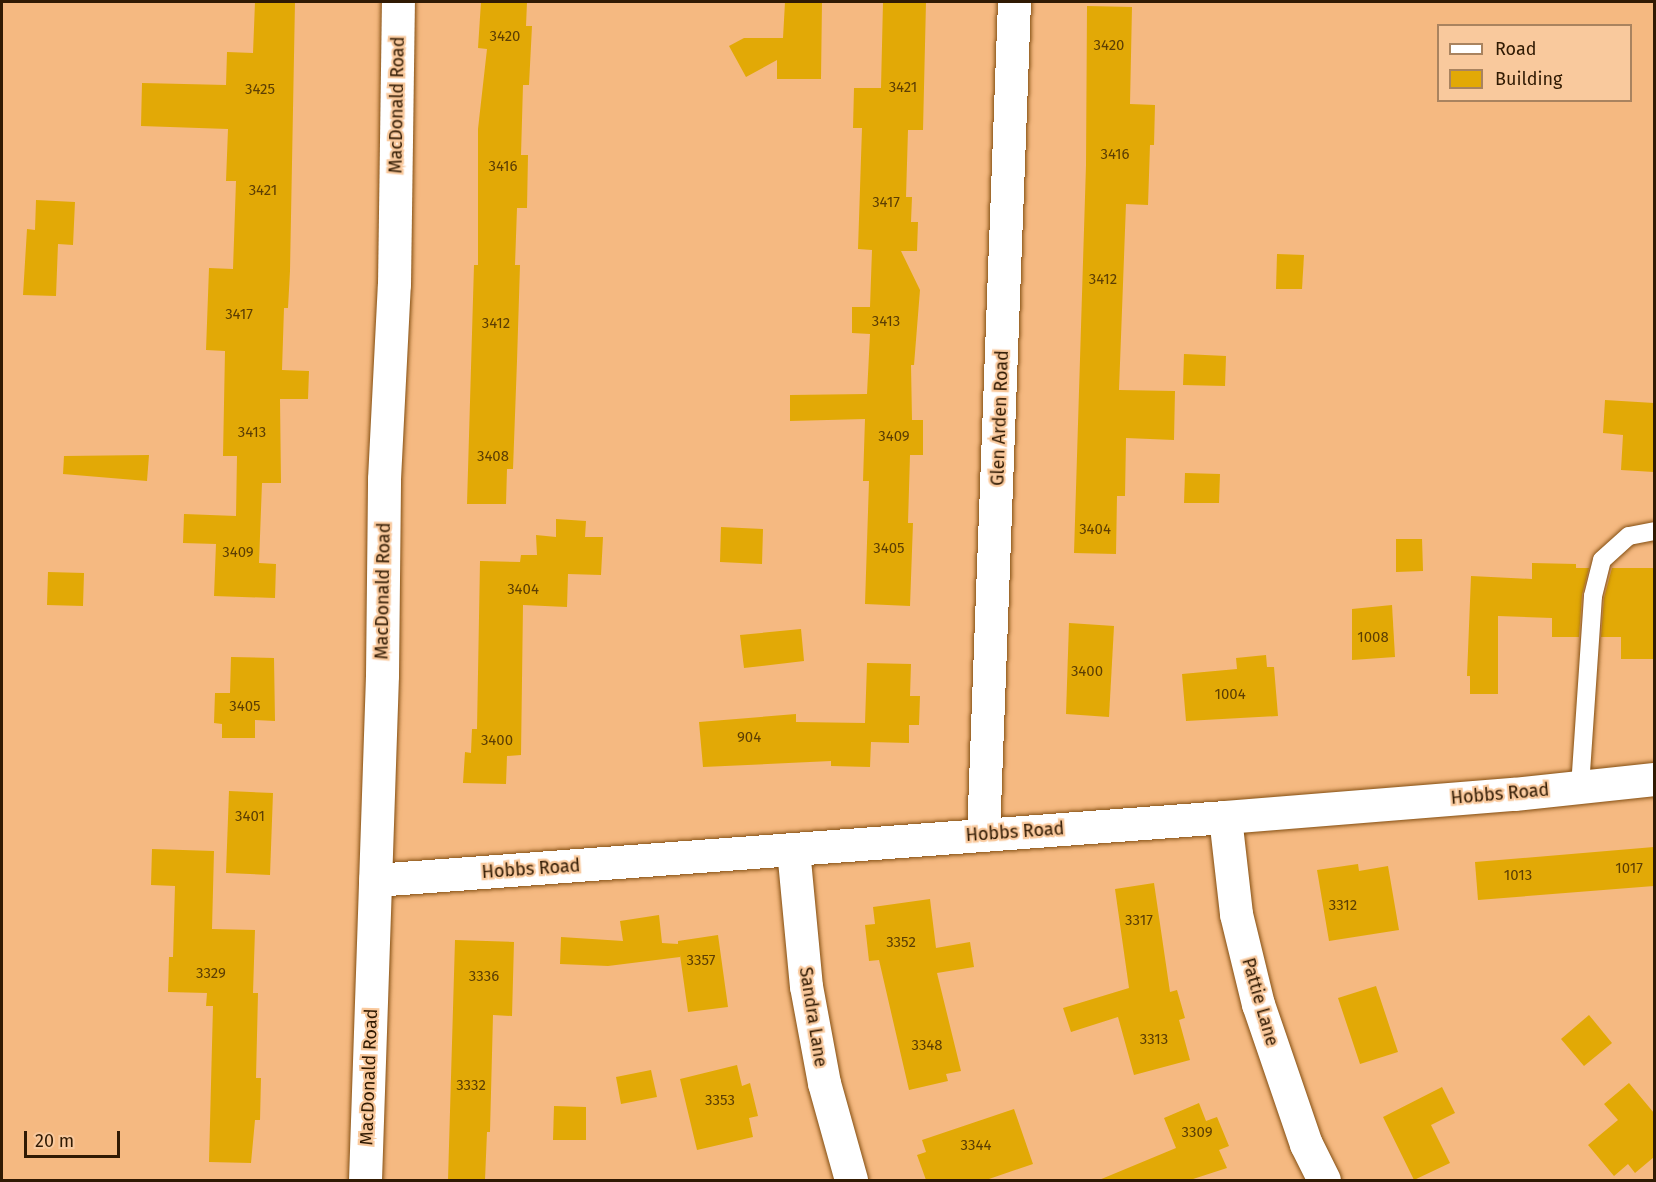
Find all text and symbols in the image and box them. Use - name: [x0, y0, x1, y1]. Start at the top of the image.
- legend: [1437, 24, 1632, 102]
- house number: 3420: [490, 28, 520, 46]
- street label: MacDonald Road: [385, 36, 409, 174]
- house number: 3420: [1094, 37, 1124, 55]
- text: Road: [1495, 38, 1537, 60]
- text: Building: [1495, 68, 1562, 90]
- house number: 3421: [889, 79, 917, 97]
- house number: 3425: [245, 81, 275, 99]
- house number: 3416: [1100, 146, 1130, 164]
- house number: 3416: [488, 158, 518, 176]
- house number: 3421: [249, 182, 277, 200]
- house number: 3417: [872, 194, 900, 212]
- house number: 3412: [1089, 271, 1117, 289]
- house number: 3417: [225, 306, 253, 324]
- house number: 3413: [872, 313, 900, 331]
- house number: 3412: [482, 315, 510, 333]
- street label: Glen Arden Road: [987, 350, 1013, 486]
- house number: 3413: [238, 424, 266, 442]
- house number: 3409: [878, 428, 910, 446]
- house number: 3408: [477, 448, 509, 466]
- house number: 3404: [1079, 521, 1111, 539]
- street label: MacDonald Road: [371, 522, 395, 660]
- house number: 3405: [873, 540, 905, 558]
- house number: 3409: [222, 544, 254, 562]
- house number: 3404: [507, 581, 539, 599]
- house number: 1008: [1357, 629, 1389, 647]
- house number: 3400: [1071, 663, 1103, 681]
- house number: 1004: [1214, 686, 1246, 704]
- house number: 3405: [229, 698, 261, 716]
- house number: 904: [737, 729, 761, 747]
- house number: 3400: [481, 732, 513, 750]
- street label: Hobbs Road: [1450, 779, 1550, 809]
- house number: 3401: [235, 808, 265, 826]
- street label: Hobbs Road: [965, 818, 1065, 846]
- street label: Hobbs Road: [481, 855, 581, 883]
- house number: 1017: [1615, 860, 1643, 878]
- house number: 1013: [1504, 867, 1532, 885]
- house number: 3312: [1329, 897, 1357, 915]
- house number: 3317: [1125, 912, 1153, 930]
- house number: 3352: [886, 934, 916, 952]
- house number: 3357: [687, 952, 715, 970]
- street label: Pattie Lane: [1237, 955, 1283, 1049]
- house number: 3329: [196, 965, 226, 983]
- street label: Sandra Lane: [794, 966, 832, 1068]
- house number: 3336: [469, 968, 499, 986]
- street label: MacDonald Road: [356, 1008, 382, 1146]
- house number: 3313: [1140, 1031, 1168, 1049]
- house number: 3348: [911, 1037, 943, 1055]
- house number: 3332: [456, 1077, 486, 1095]
- house number: 3353: [705, 1092, 735, 1110]
- scale bar: [27, 1119, 123, 1157]
- house number: 3309: [1181, 1124, 1213, 1142]
- text: 20 m: [35, 1130, 74, 1152]
- house number: 3344: [961, 1137, 991, 1155]

